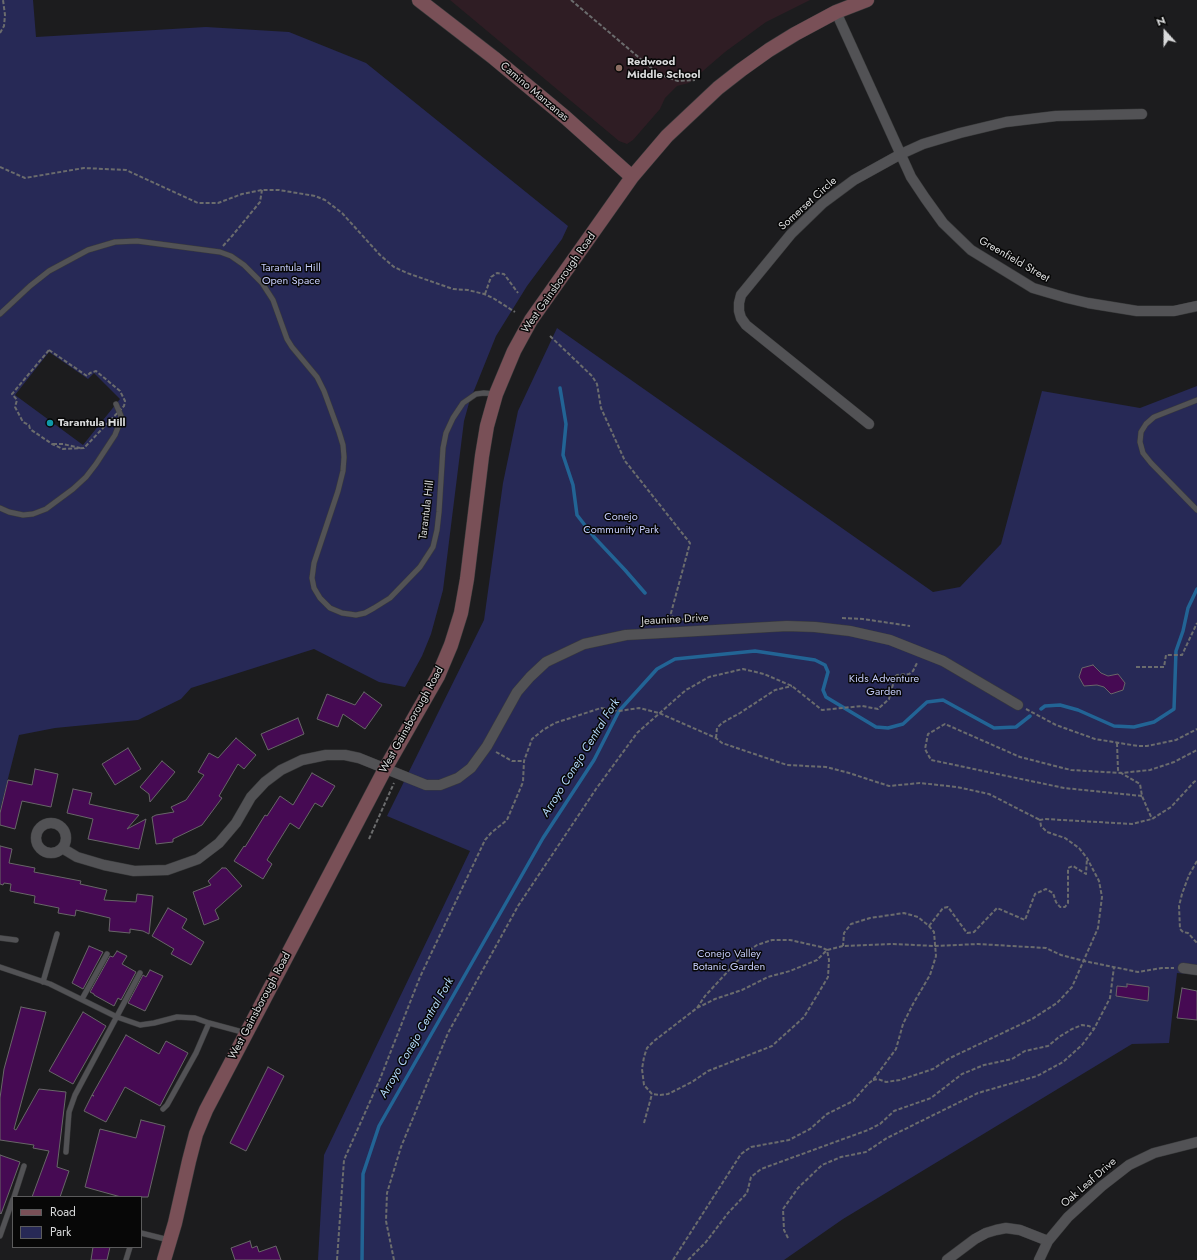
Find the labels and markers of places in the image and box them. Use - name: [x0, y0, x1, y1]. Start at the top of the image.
- place label: Redwood Middle School: [627, 55, 701, 81]
- marker: Redwood Middle School: [614, 63, 624, 73]
- place label: Tarantula Hill: [58, 416, 125, 430]
- marker: Tarantula Hill: [45, 418, 55, 428]

